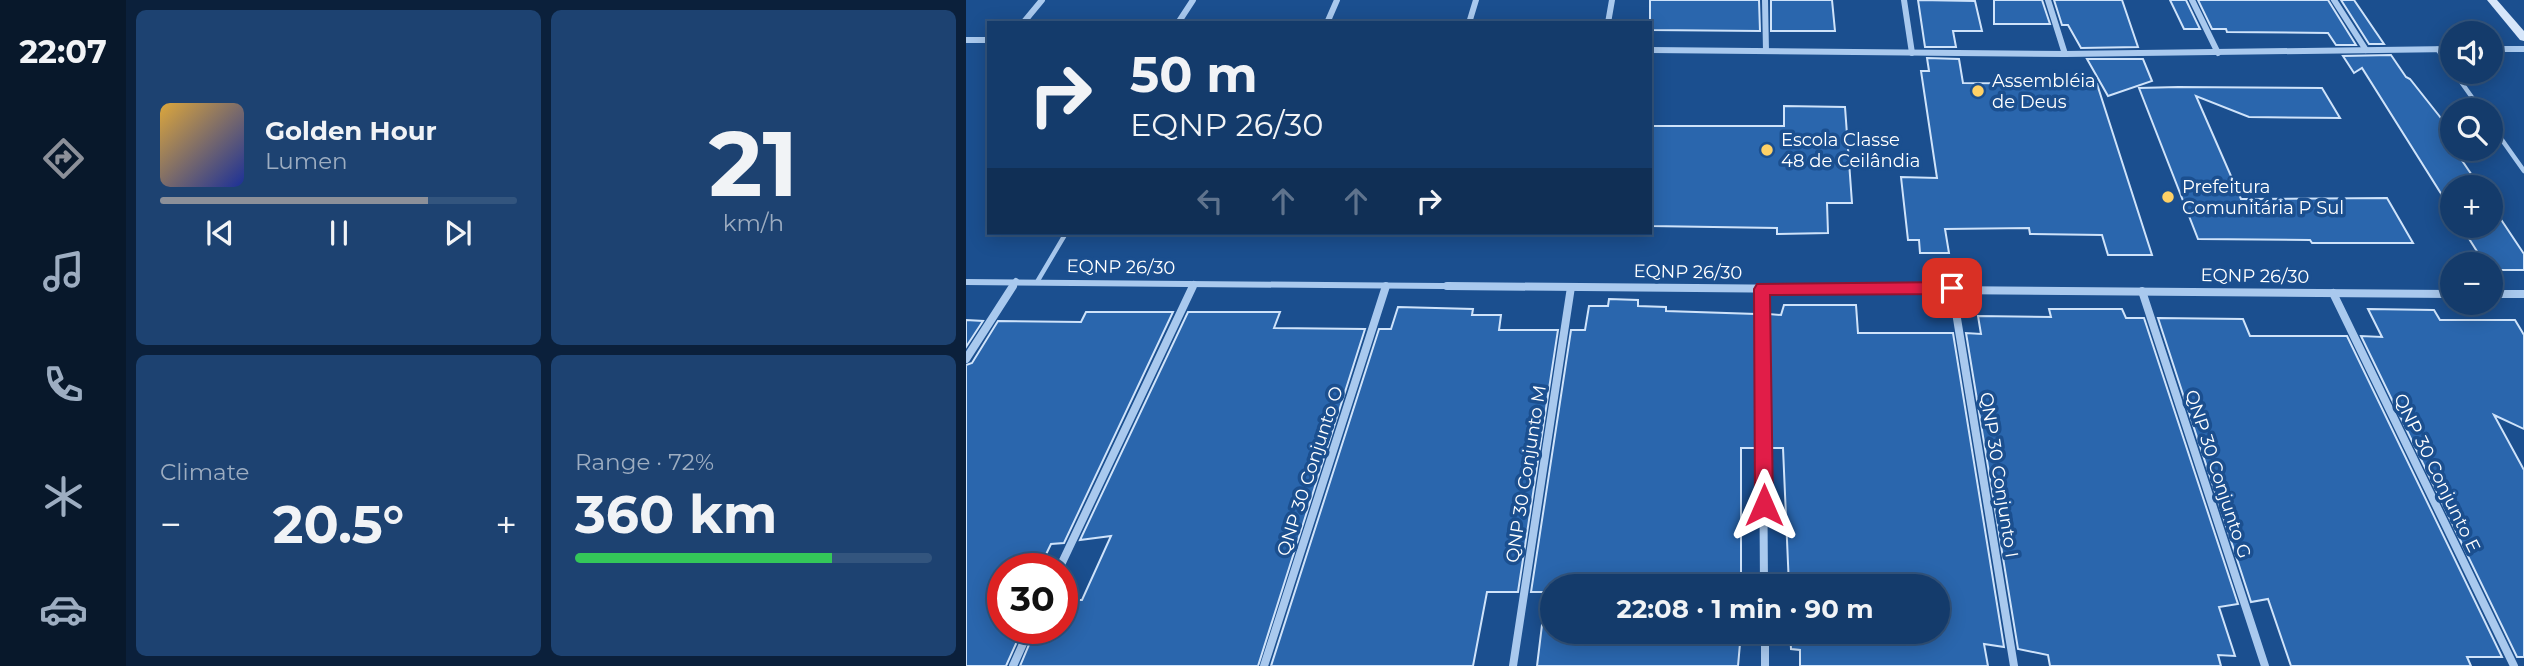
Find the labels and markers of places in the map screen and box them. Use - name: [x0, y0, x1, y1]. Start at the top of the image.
- place label: Assembléia de Deus: [1992, 70, 2096, 113]
- marker: Assembléia de Deus: [1970, 83, 1986, 99]
- place label: Escola Classe 48 de Ceilândia: [1781, 129, 1920, 172]
- marker: Escola Classe 48 de Ceilândia: [1759, 142, 1775, 158]
- place label: Prefeitura Comunitária P Sul: [2182, 176, 2344, 219]
- marker: Prefeitura Comunitária P Sul: [2160, 189, 2176, 205]
- pin: [1922, 258, 1982, 318]

